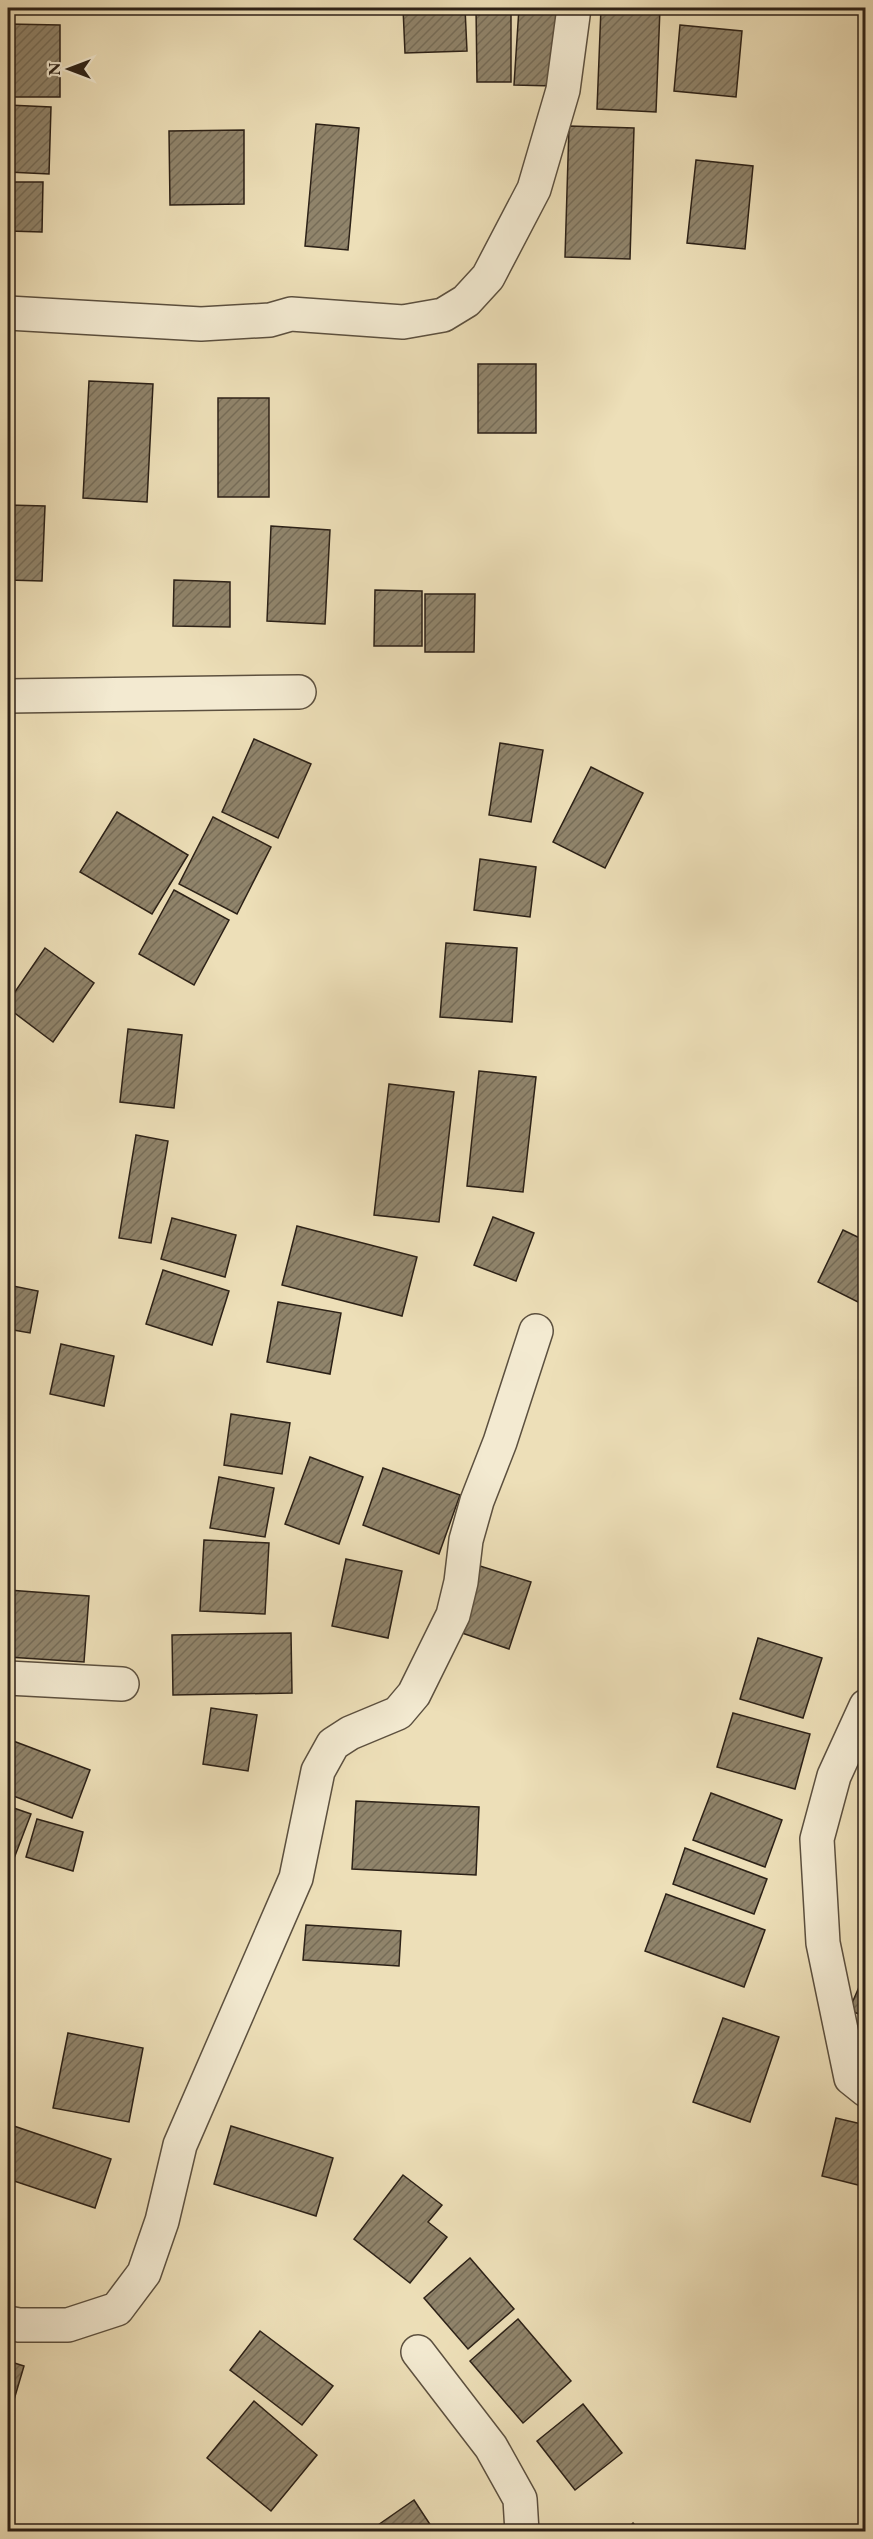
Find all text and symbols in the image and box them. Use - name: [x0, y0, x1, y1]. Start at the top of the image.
- north arrow: [39, 39, 99, 99]
- text: N: [44, 62, 65, 75]

